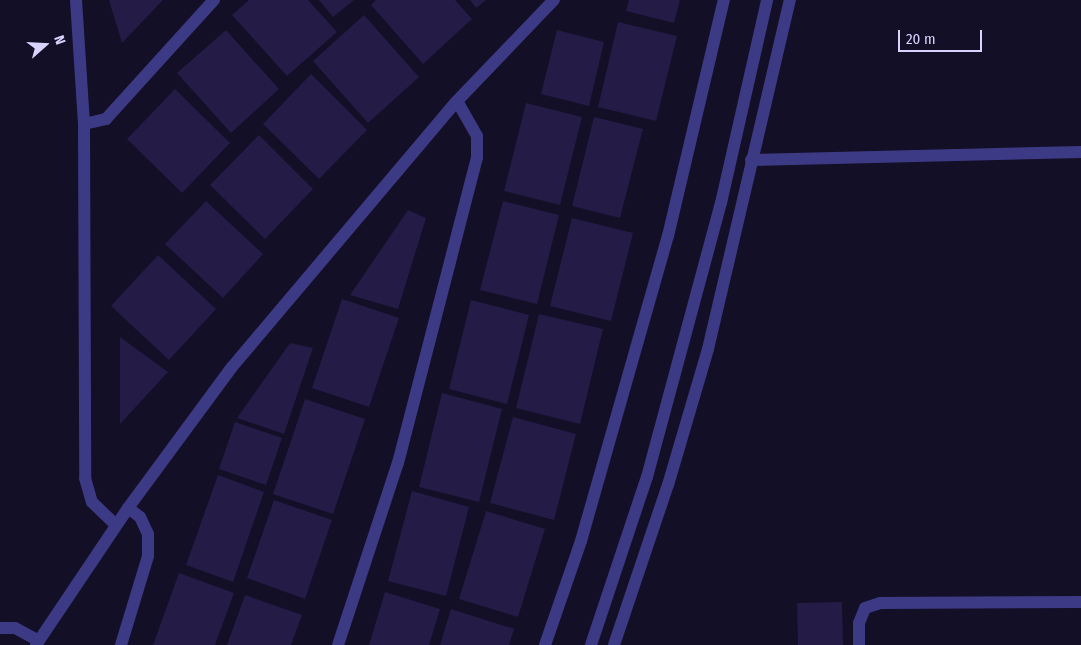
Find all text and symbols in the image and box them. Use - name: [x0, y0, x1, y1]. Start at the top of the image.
- north arrow: [20, 20, 70, 70]
- scale bar: [901, 20, 985, 52]
- text: 20 m: [906, 30, 936, 48]
- text: N: [50, 33, 69, 47]

